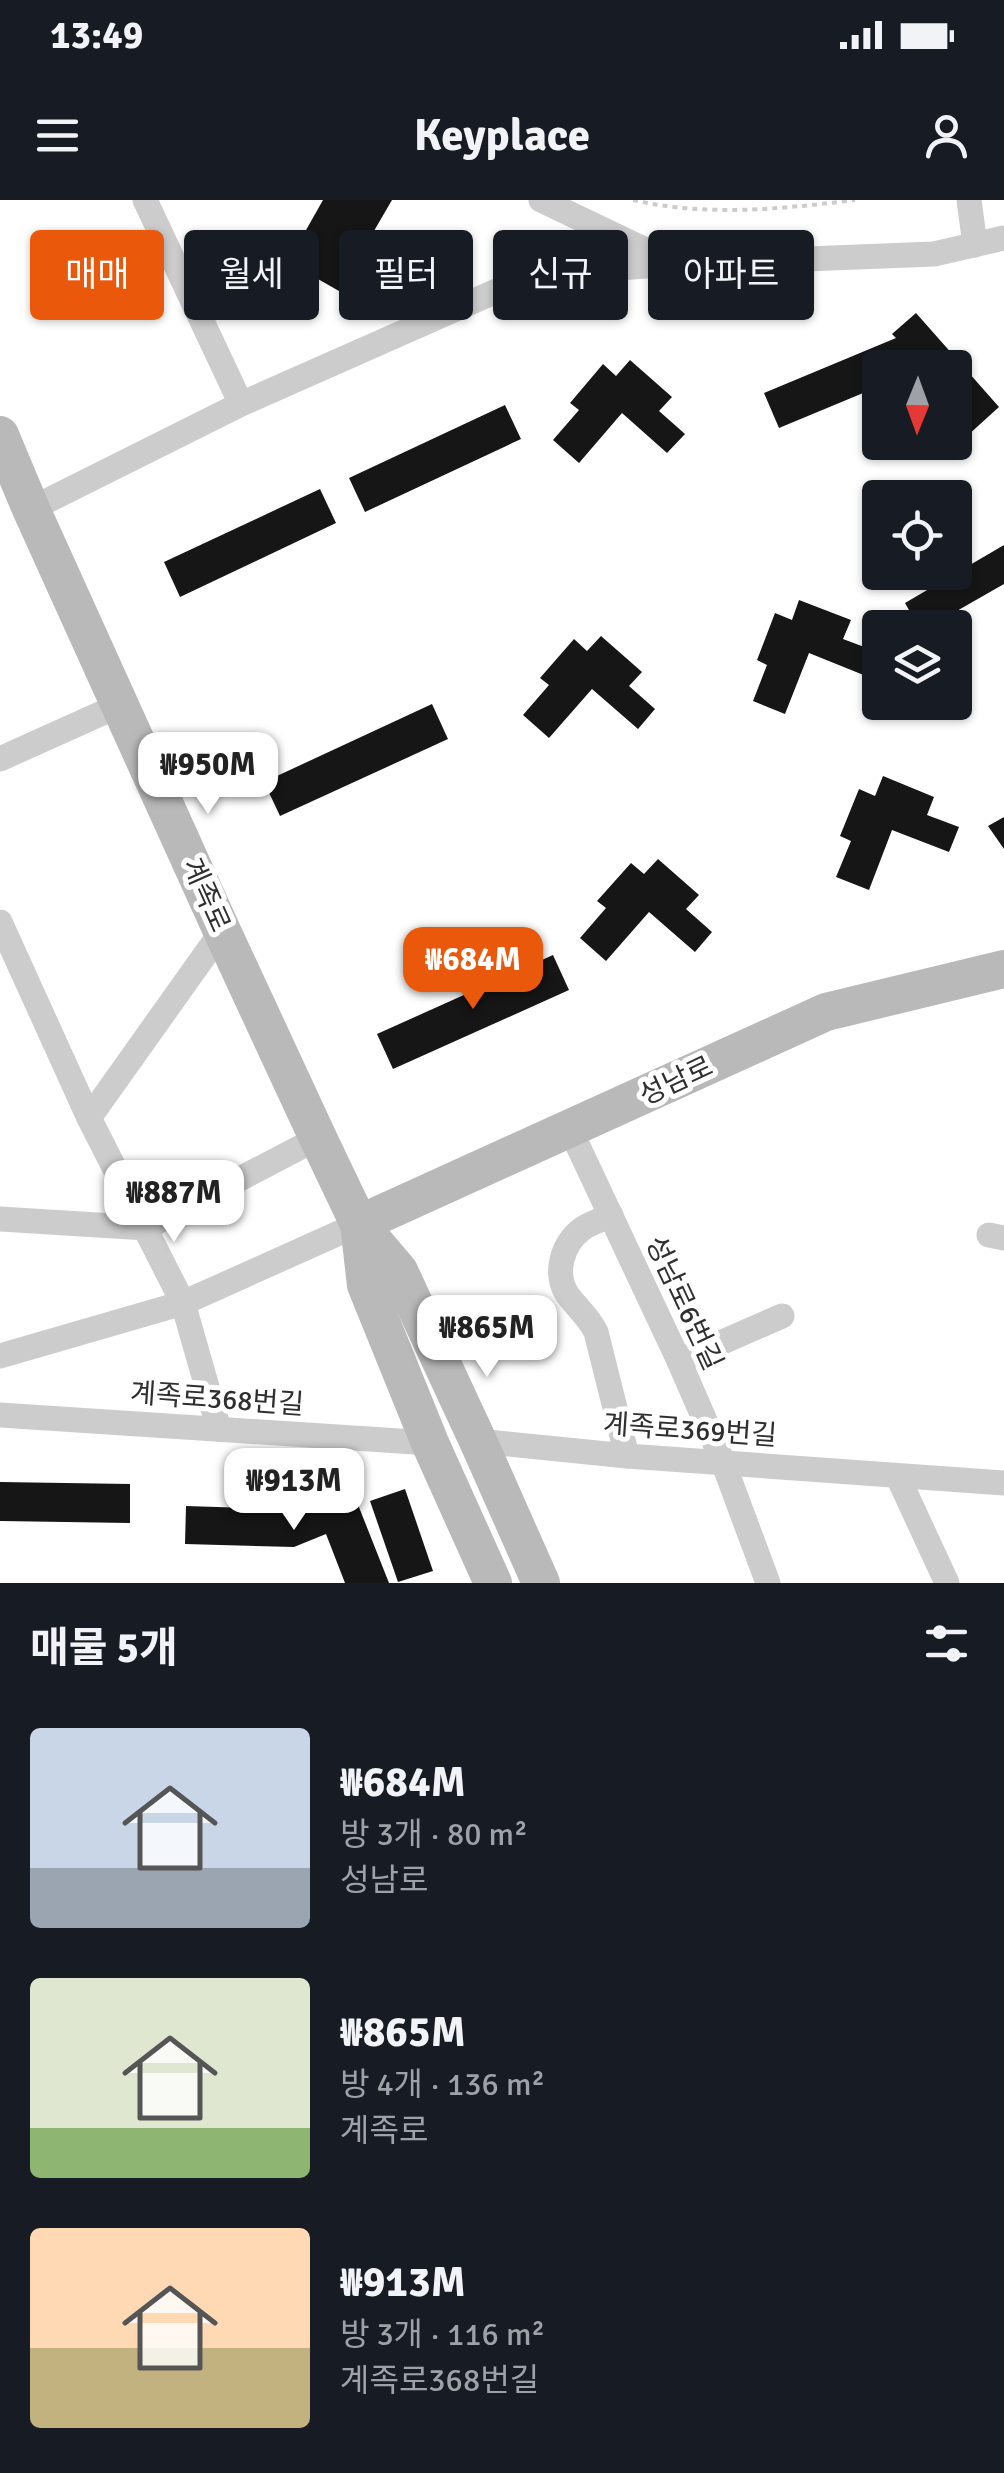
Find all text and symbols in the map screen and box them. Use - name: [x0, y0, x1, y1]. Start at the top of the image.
- text: 13:49: [50, 12, 143, 59]
- icon: menu: [30, 108, 85, 163]
- text: Keyplace: [414, 108, 590, 163]
- icon: person: [919, 108, 974, 163]
- chip: 매매: [30, 230, 164, 320]
- chip: 월세: [184, 230, 319, 320]
- chip: 필터: [339, 230, 473, 320]
- chip: 신규: [493, 230, 628, 320]
- chip: 아파트: [648, 230, 814, 320]
- north arrow: [862, 350, 972, 460]
- map controls: [862, 350, 972, 720]
- button: locate: [862, 480, 972, 590]
- button: layers: [862, 610, 972, 720]
- pin: ₩950M: [138, 732, 278, 817]
- text: ₩950M: [160, 745, 256, 784]
- street label: 계족로: [175, 853, 237, 937]
- pin: ₩684M: [403, 927, 543, 1012]
- text: ₩684M: [425, 940, 521, 979]
- street label: 성남로: [634, 1049, 718, 1113]
- pin: ₩887M: [104, 1160, 244, 1245]
- text: ₩887M: [126, 1173, 222, 1212]
- street label: 성남로6번길: [638, 1231, 730, 1375]
- pin: ₩865M: [417, 1295, 557, 1380]
- text: ₩865M: [439, 1308, 535, 1347]
- street label: 계족로368번길: [129, 1376, 305, 1422]
- street label: 계족로369번길: [602, 1407, 778, 1453]
- pin: ₩913M: [224, 1448, 364, 1533]
- text: ₩913M: [246, 1461, 342, 1500]
- icon: filters: [919, 1616, 974, 1671]
- text: 매물 5개: [30, 1623, 178, 1674]
- text: ₩684M: [340, 1757, 466, 1808]
- icon: home: [110, 1768, 230, 1888]
- text: 방 3개 · 80 m²: [340, 1815, 528, 1854]
- text: 성남로: [340, 1861, 428, 1900]
- text: ₩865M: [340, 2007, 466, 2058]
- icon: home: [110, 2018, 230, 2138]
- text: 방 4개 · 136 m²: [340, 2065, 545, 2104]
- text: 계족로: [340, 2111, 428, 2150]
- text: ₩913M: [340, 2257, 466, 2308]
- icon: home: [110, 2268, 230, 2388]
- text: 방 3개 · 116 m²: [340, 2315, 545, 2354]
- text: 계족로368번길: [340, 2361, 539, 2400]

